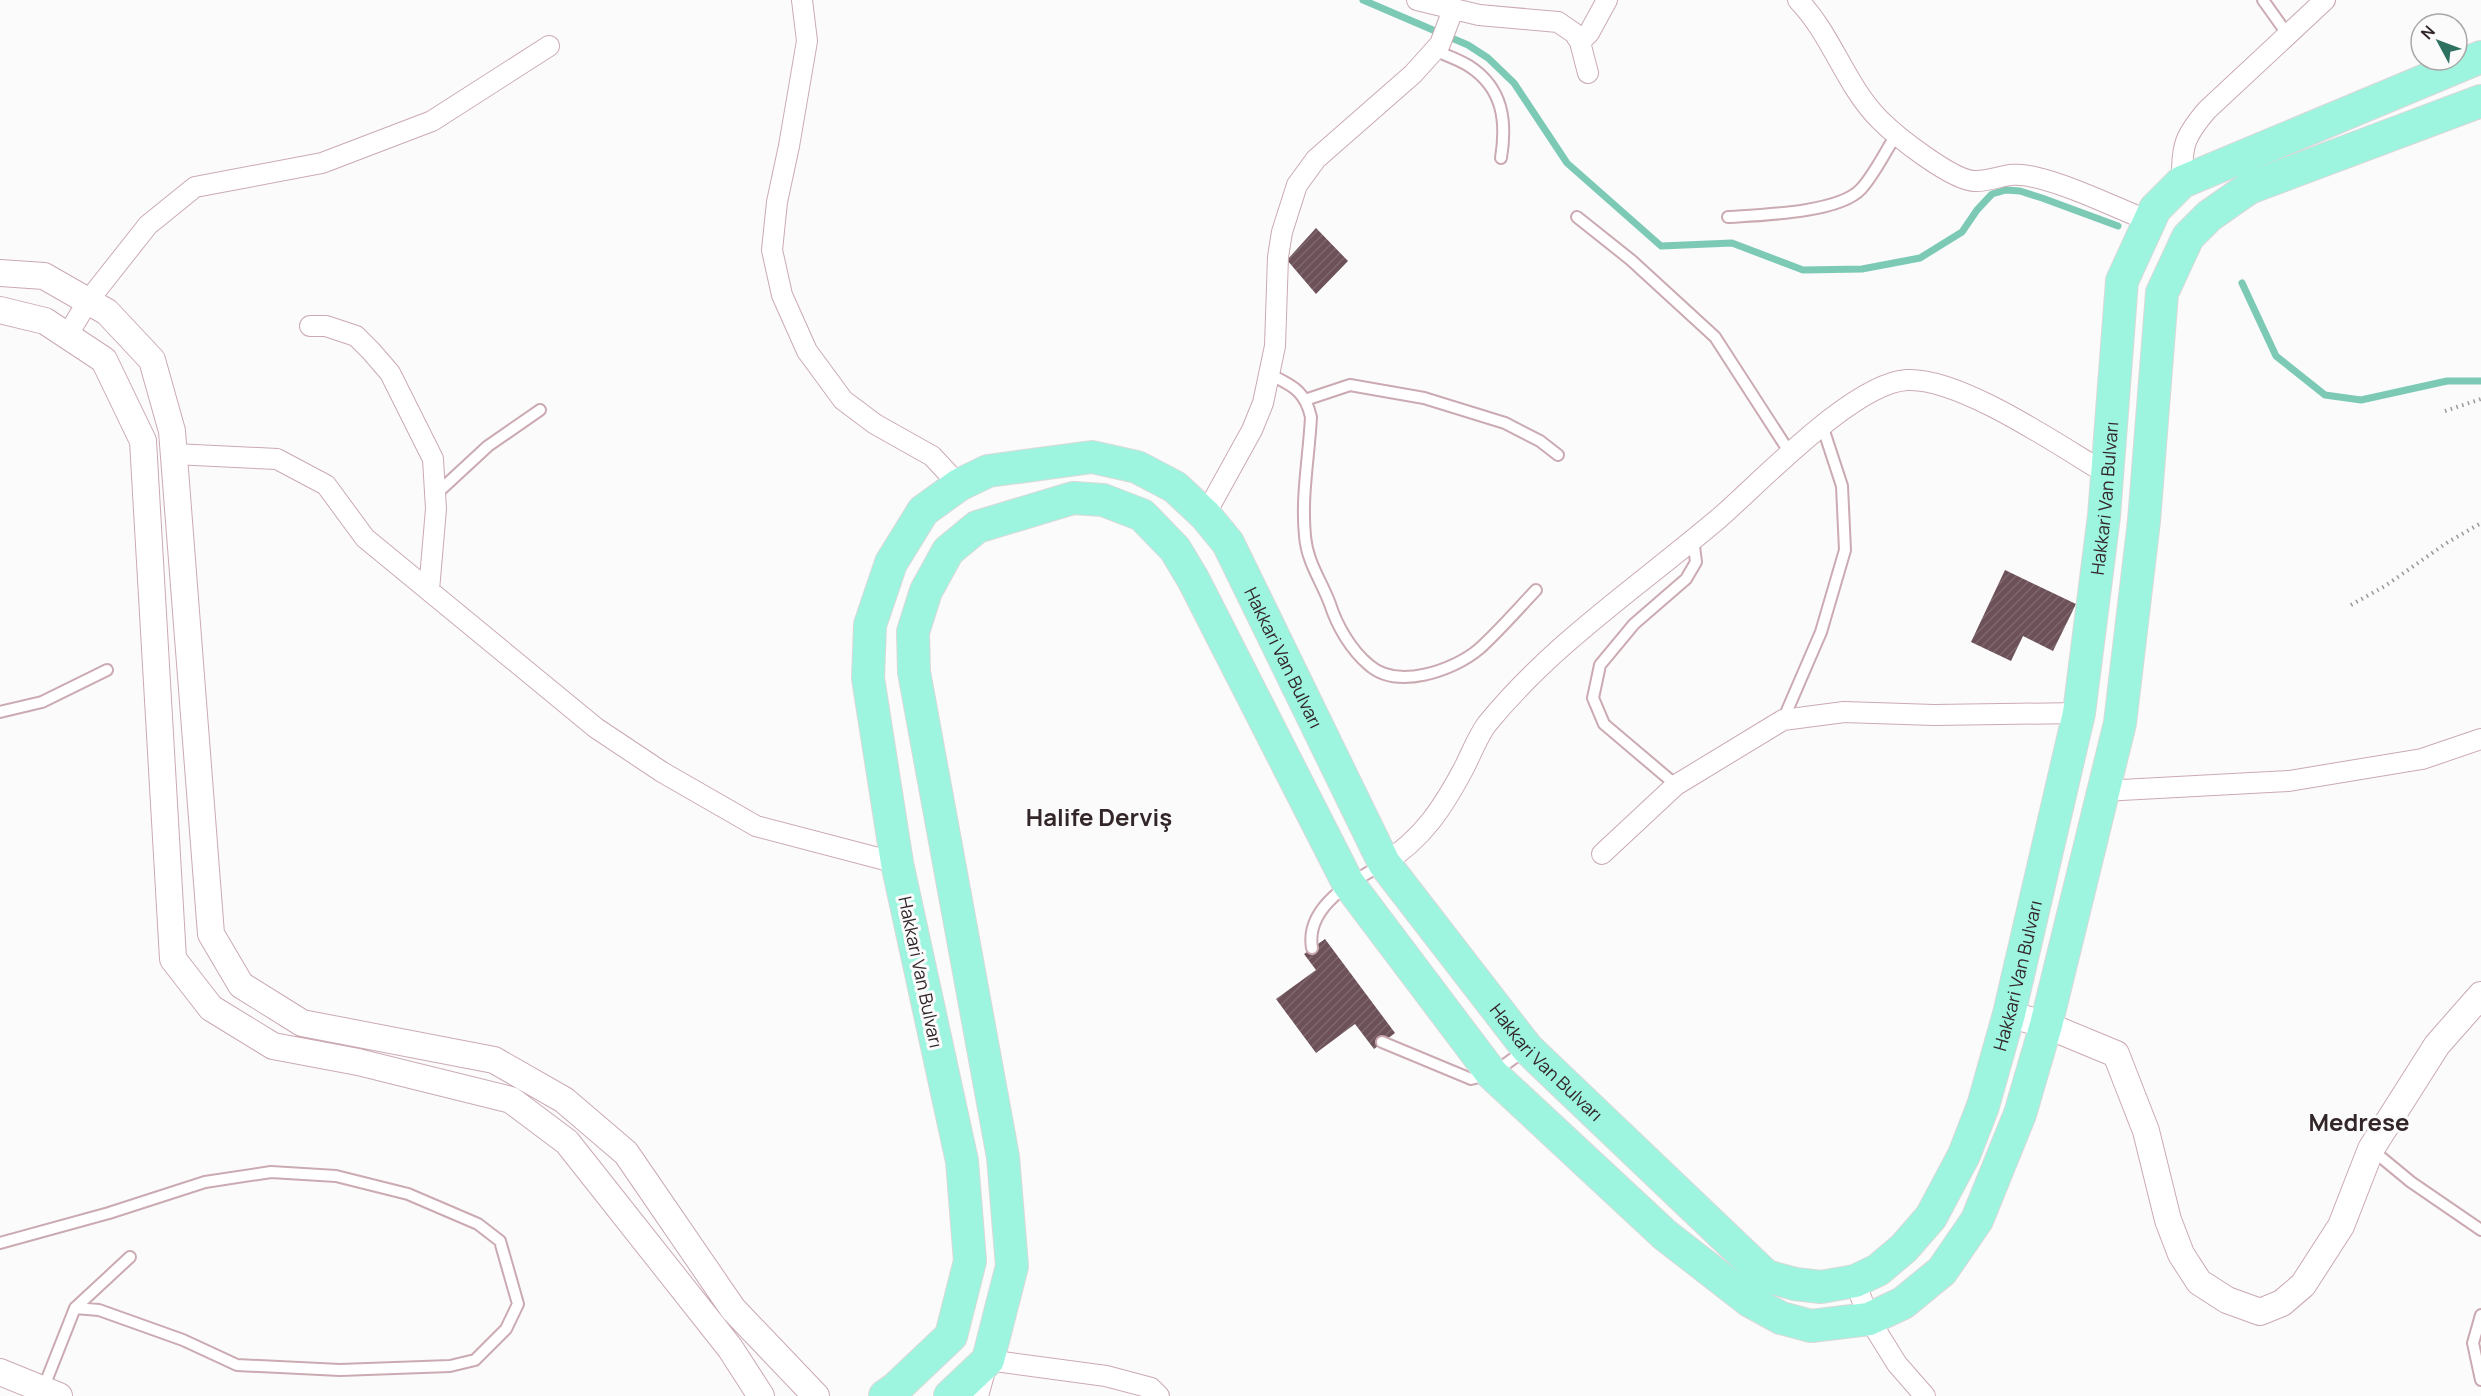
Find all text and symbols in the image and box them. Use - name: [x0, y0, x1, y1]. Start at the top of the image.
- north arrow: [2409, 12, 2469, 72]
- text: N: [2416, 21, 2440, 44]
- street label: Hakkari Van Bulvarı: [2085, 421, 2123, 576]
- street label: Hakkari Van Bulvarı: [1239, 583, 1328, 732]
- district label: Halife Derviş: [1026, 800, 1172, 833]
- street label: Hakkari Van Bulvarı: [893, 894, 949, 1050]
- street label: Hakkari Van Bulvarı: [1987, 898, 2047, 1054]
- street label: Hakkari Van Bulvarı: [1485, 998, 1608, 1126]
- district label: Medrese: [2308, 1105, 2410, 1138]

